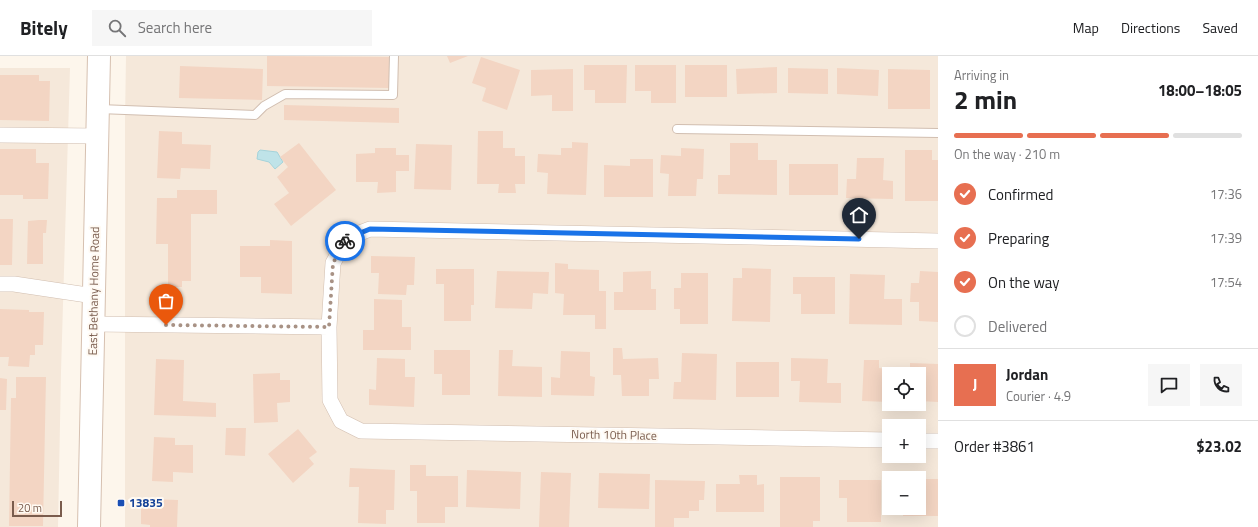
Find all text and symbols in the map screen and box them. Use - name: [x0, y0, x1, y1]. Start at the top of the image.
- search box: [92, 10, 372, 46]
- text: Bitely: [20, 13, 68, 42]
- text: Search here: [138, 16, 212, 39]
- icon: search: [106, 17, 128, 39]
- text: Map: [1073, 17, 1099, 38]
- text: Directions: [1121, 17, 1180, 38]
- text: Saved: [1202, 17, 1238, 38]
- text: Arriving in: [954, 65, 1009, 85]
- text: 18:00–18:05: [1158, 79, 1242, 102]
- text: 2 min: [954, 80, 1017, 119]
- text: On the way · 210 m: [954, 144, 1060, 164]
- icon: check: [954, 183, 976, 205]
- text: Confirmed: [988, 183, 1053, 206]
- text: 17:36: [1210, 184, 1242, 204]
- pin: [842, 198, 876, 239]
- icon: home: [848, 204, 870, 226]
- courier: [325, 221, 365, 261]
- street label: East Bethany Home Road: [83, 226, 104, 356]
- icon: check: [954, 227, 976, 249]
- text: Preparing: [988, 227, 1049, 250]
- text: 17:39: [1210, 228, 1242, 248]
- icon: bike: [334, 230, 356, 252]
- icon: check: [954, 271, 976, 293]
- text: On the way: [988, 271, 1060, 294]
- text: 17:54: [1210, 272, 1242, 292]
- pin: [149, 284, 183, 325]
- icon: bag: [155, 290, 177, 312]
- text: Delivered: [988, 315, 1047, 338]
- text: Jordan: [1006, 363, 1048, 386]
- button: chat: [1148, 364, 1190, 406]
- button: phone: [1200, 364, 1242, 406]
- map controls: [882, 367, 926, 515]
- button: locate: [882, 367, 926, 411]
- text: J: [973, 373, 977, 396]
- text: Courier · 4.9: [1006, 386, 1071, 406]
- button: +: [882, 419, 926, 463]
- street label: North 10th Place: [571, 424, 657, 445]
- text: Order #3861: [954, 435, 1035, 458]
- text: $23.02: [1196, 435, 1242, 458]
- button: −: [882, 471, 926, 515]
- place label: 13835: [129, 493, 163, 512]
- marker: 13835: [116, 498, 126, 508]
- scale bar: [12, 499, 62, 518]
- text: 20 m: [18, 500, 42, 516]

